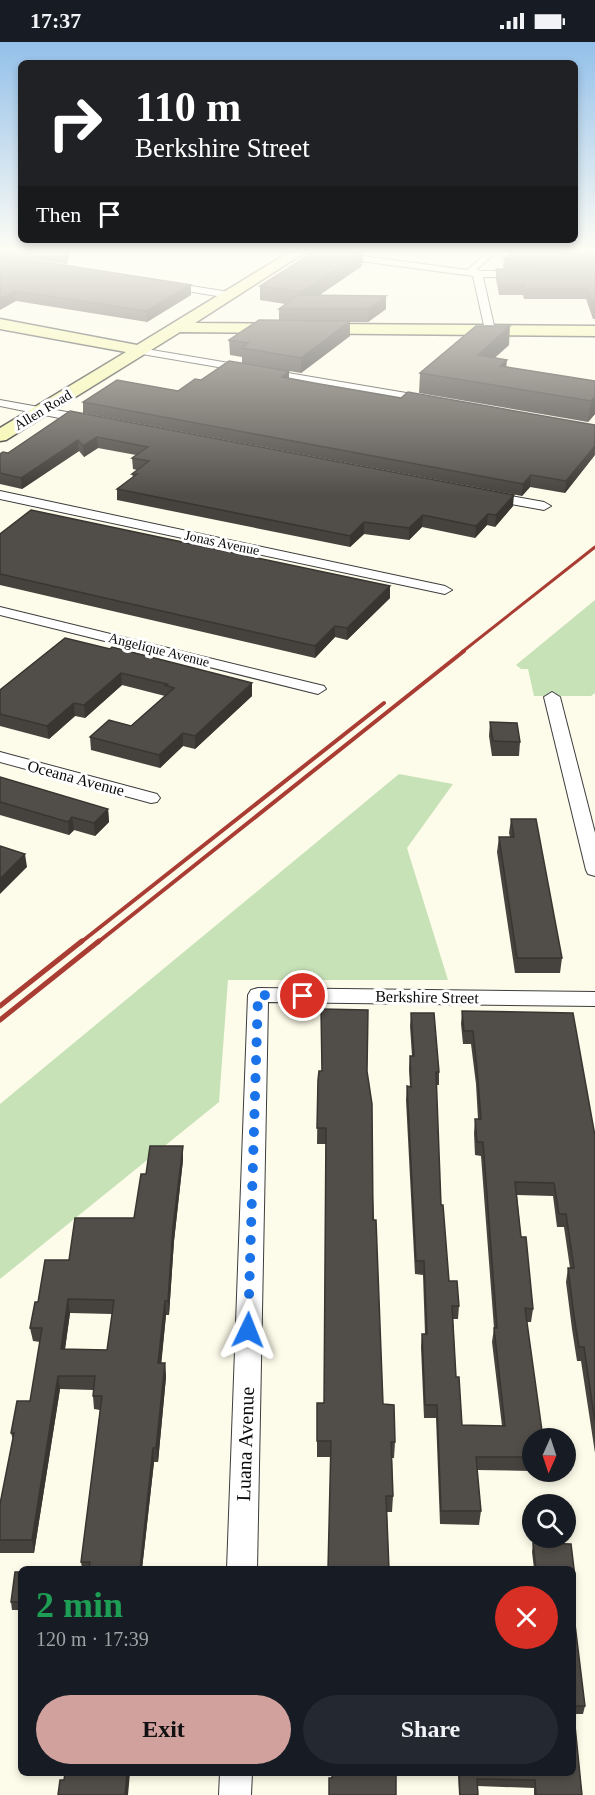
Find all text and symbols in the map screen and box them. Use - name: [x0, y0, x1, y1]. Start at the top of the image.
- text: 17:37: [30, 8, 81, 33]
- icon: right: [36, 84, 114, 162]
- text: 110 m: [135, 84, 241, 130]
- text: Berkshire Street: [135, 133, 310, 163]
- icon: arrive: [93, 198, 126, 231]
- text: Then: [36, 202, 81, 227]
- street label: Allen Road: [12, 387, 74, 433]
- street label: Jonas Avenue: [183, 528, 261, 558]
- street label: Angelique Avenue: [107, 630, 211, 670]
- street label: Oceana Avenue: [26, 757, 126, 799]
- pin: [277, 970, 328, 1021]
- icon: arrive: [286, 979, 319, 1012]
- street label: Berkshire Street: [375, 988, 479, 1006]
- position arrow: [216, 1298, 280, 1362]
- street label: Luana Avenue: [232, 1386, 258, 1502]
- north arrow: [522, 1428, 576, 1482]
- map controls: [522, 1428, 576, 1548]
- button: search: [522, 1494, 576, 1548]
- text: 2 min: [36, 1585, 123, 1625]
- button: close: [495, 1586, 558, 1649]
- text: 120 m · 17:39: [36, 1628, 149, 1650]
- button: Exit: [36, 1695, 291, 1764]
- button: Share: [303, 1695, 558, 1764]

